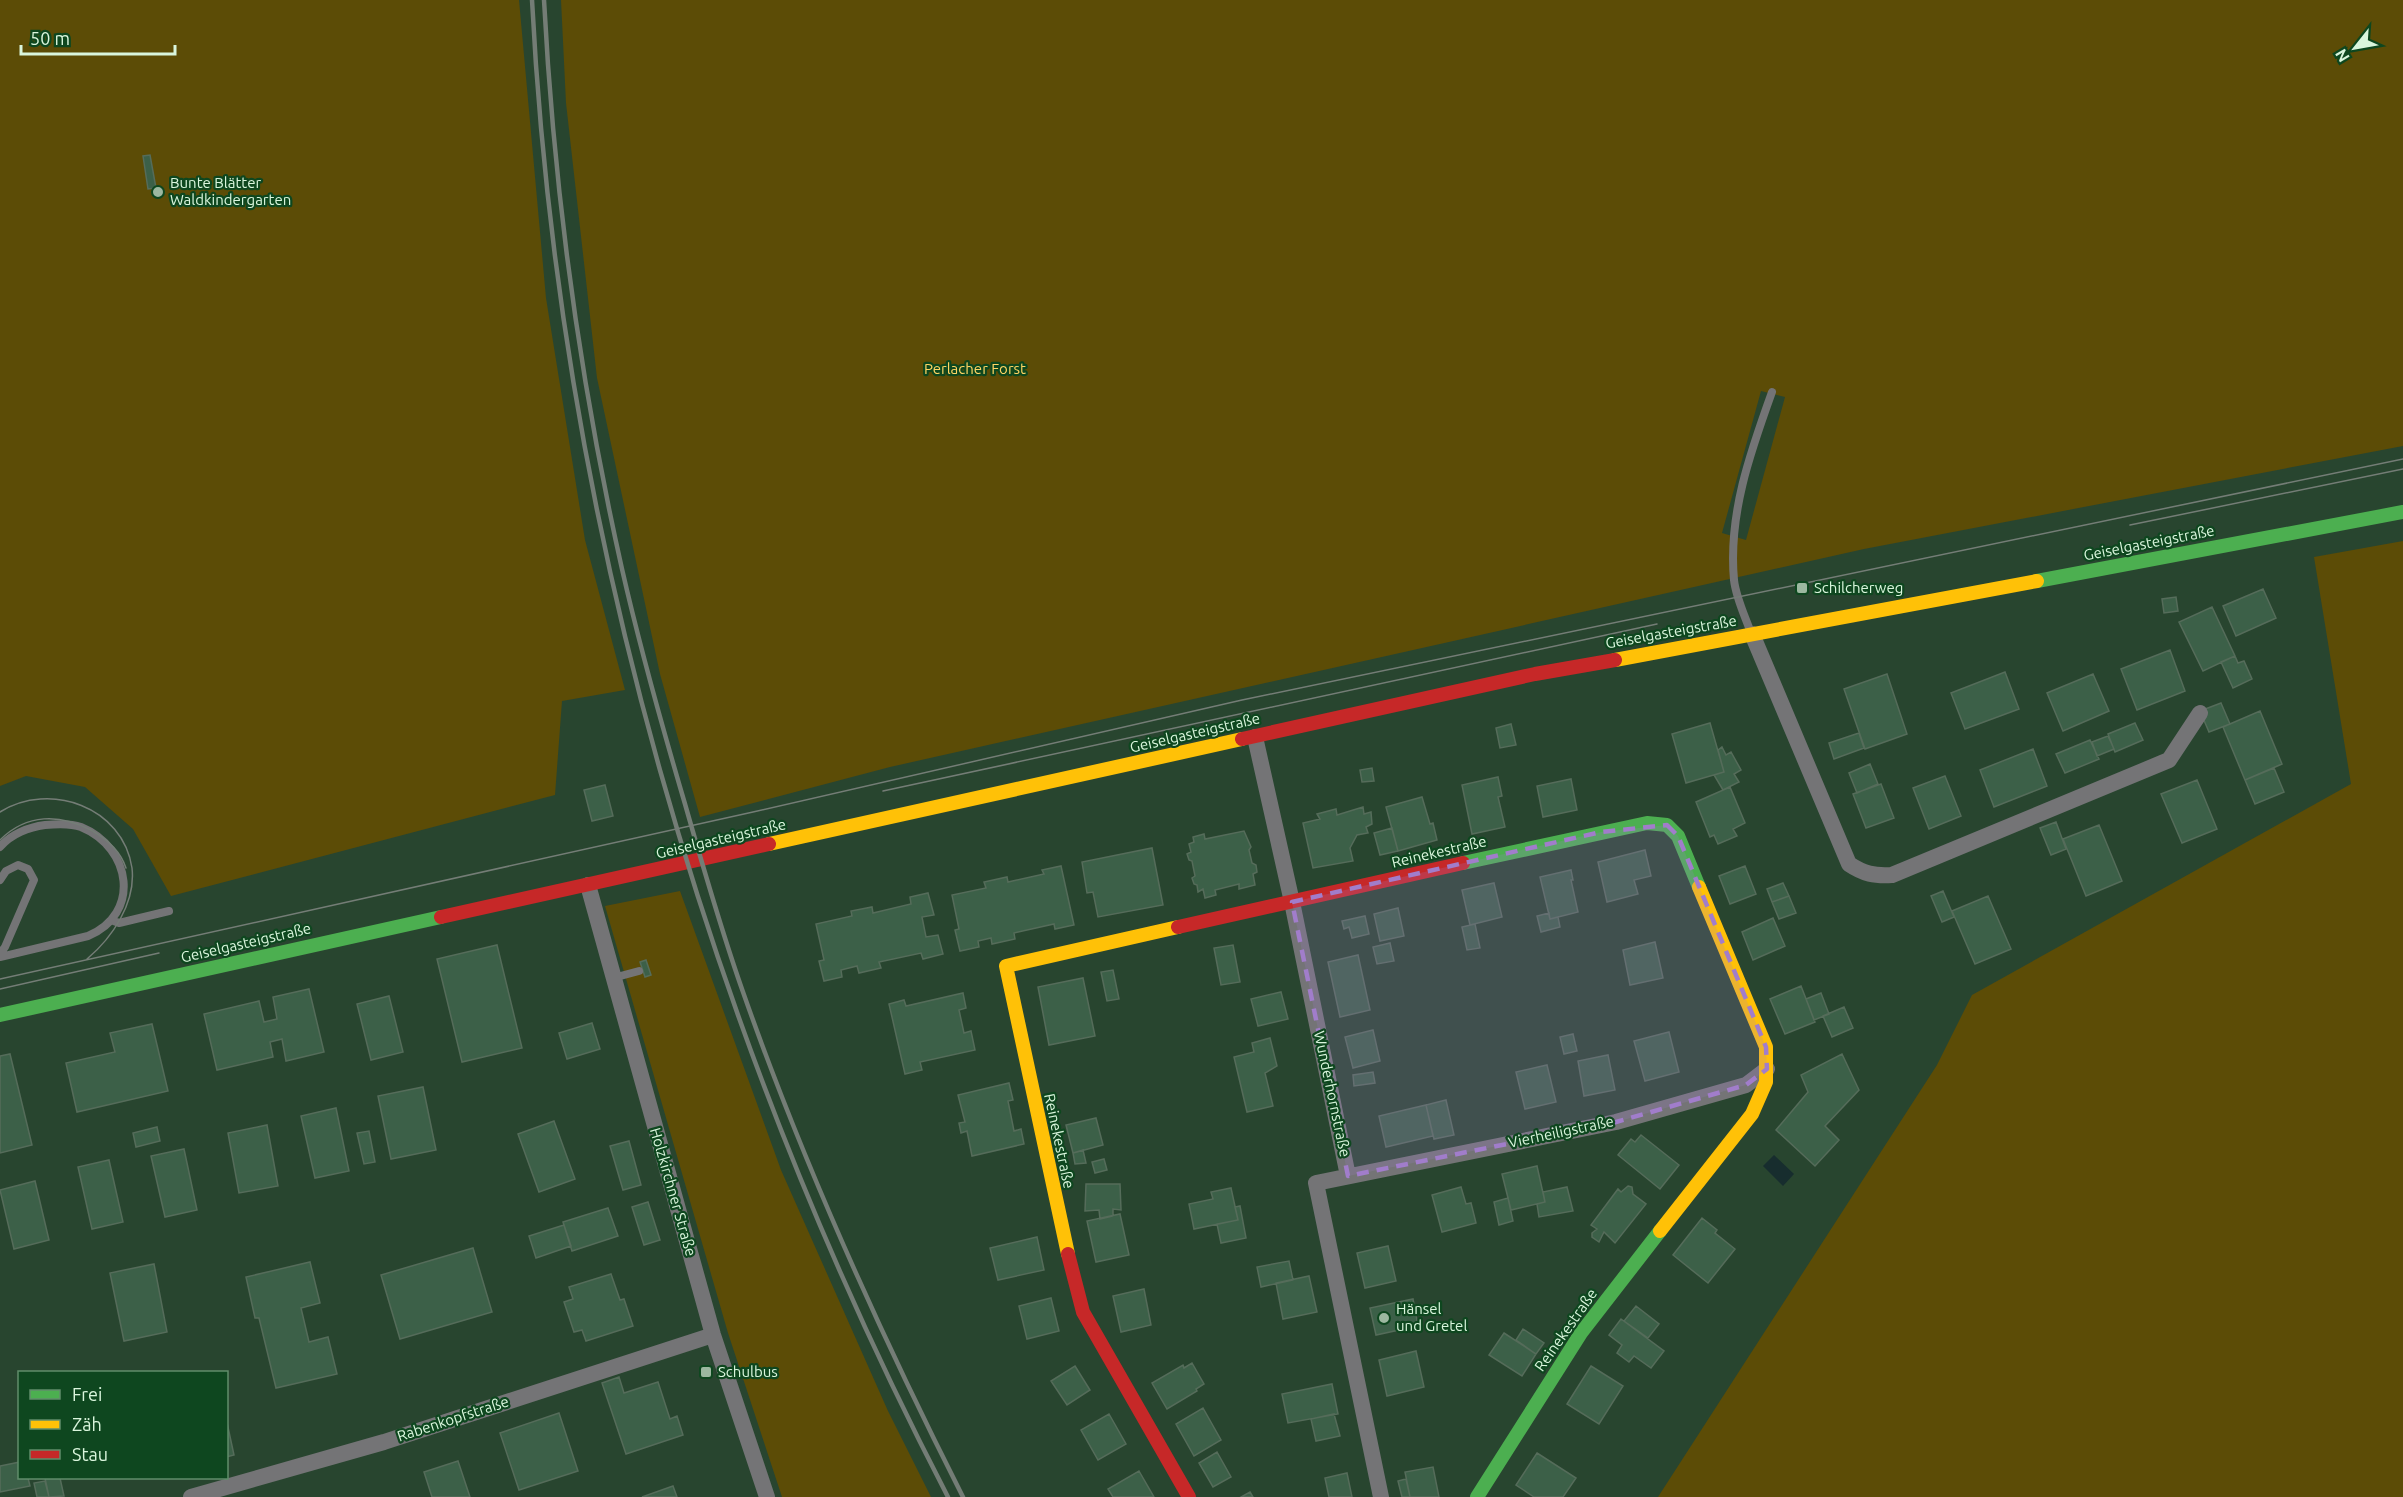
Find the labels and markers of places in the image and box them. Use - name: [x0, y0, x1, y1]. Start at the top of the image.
- place label: Bunte Blätter Waldkindergarten: [170, 174, 291, 208]
- marker: Bunte Blätter Waldkindergarten: [151, 185, 165, 199]
- place label: Schilcherweg: [1814, 579, 1903, 596]
- marker: Schilcherweg: [1795, 581, 1809, 595]
- place label: Hänsel und Gretel: [1396, 1300, 1467, 1334]
- marker: Hänsel und Gretel: [1377, 1311, 1391, 1325]
- place label: Schulbus: [718, 1363, 778, 1380]
- marker: Schulbus: [699, 1365, 713, 1379]

